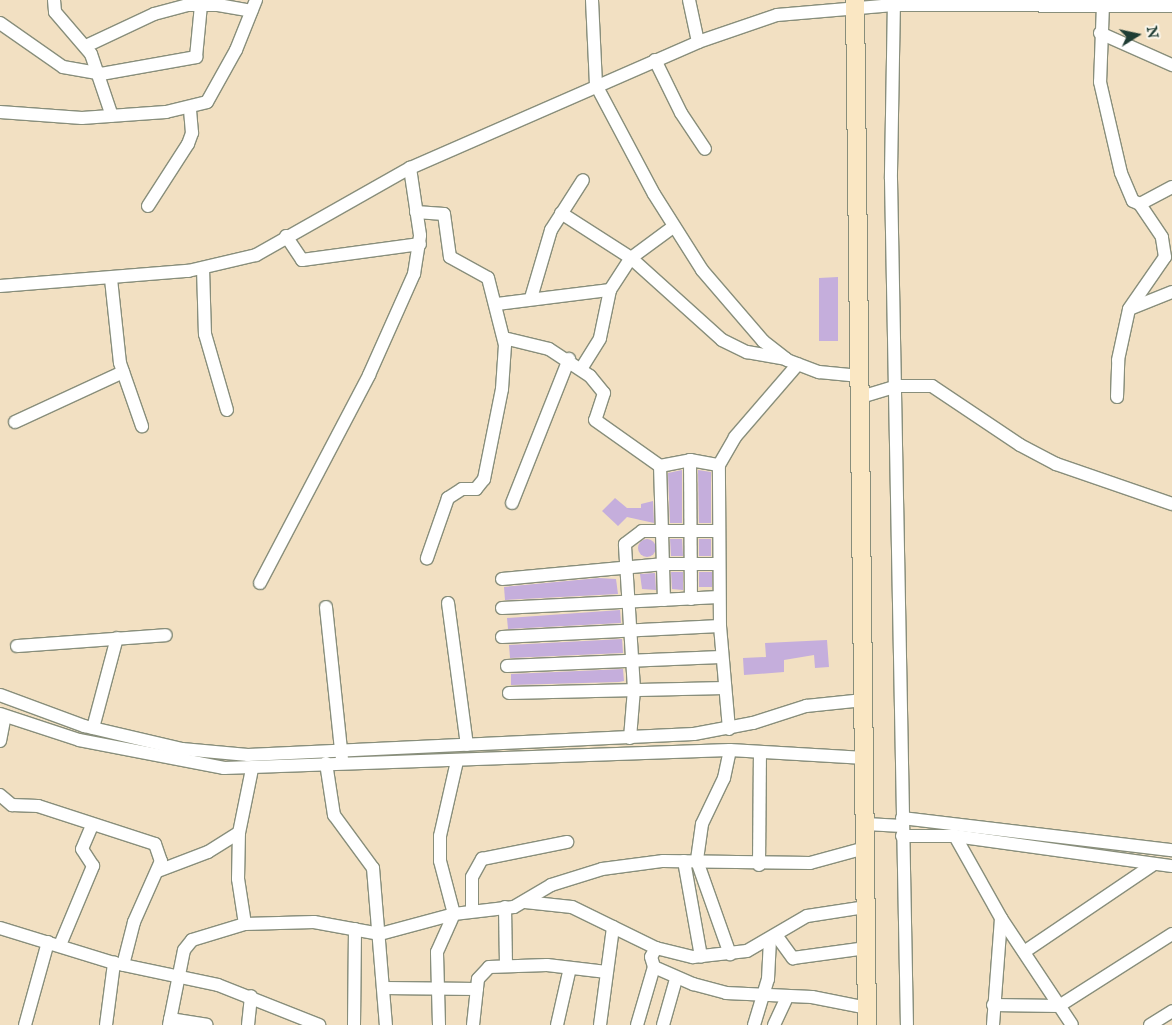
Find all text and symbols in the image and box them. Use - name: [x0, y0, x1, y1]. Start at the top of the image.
- north arrow: [1112, 10, 1162, 60]
- text: N: [1142, 25, 1162, 40]

